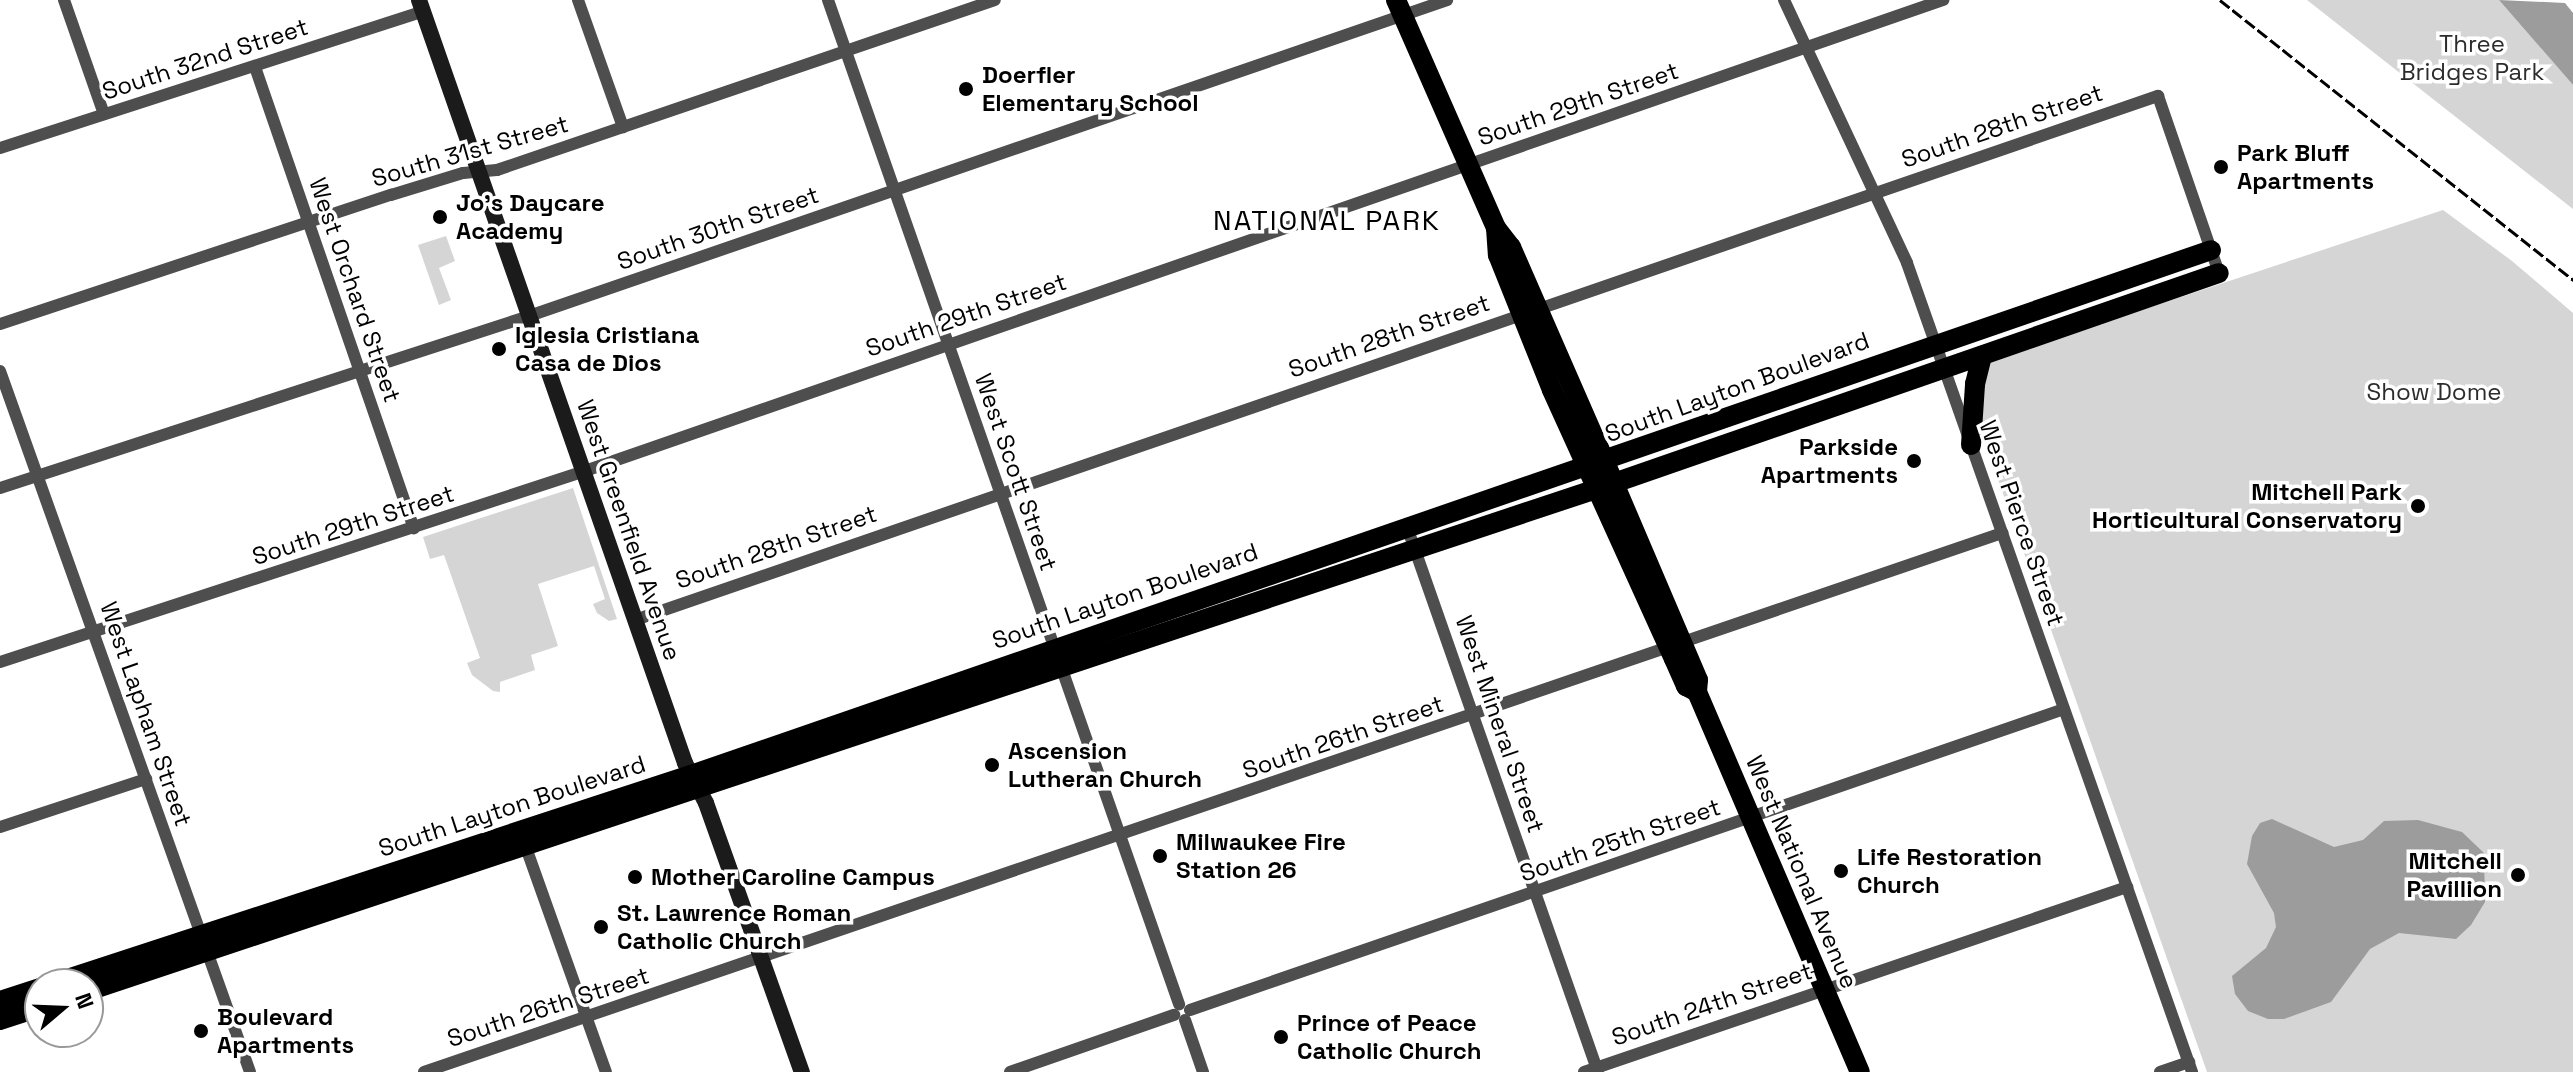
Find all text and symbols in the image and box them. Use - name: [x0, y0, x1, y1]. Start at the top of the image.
- street label: South 32nd Street: [98, 12, 312, 106]
- park label: Three Bridges Park: [2400, 30, 2544, 86]
- street label: South 29th Street: [1474, 56, 1682, 152]
- place label: Doerfler Elementary School: [982, 61, 1199, 117]
- street label: South 28th Street: [1898, 78, 2106, 174]
- marker: Doerfler Elementary School: [957, 80, 975, 98]
- street label: South 31st Street: [368, 109, 572, 193]
- place label: Park Bluff Apartments: [2237, 139, 2374, 195]
- marker: Park Bluff Apartments: [2212, 158, 2230, 176]
- street label: West Orchard Street: [303, 174, 407, 406]
- street label: South 30th Street: [613, 180, 823, 276]
- place label: Jo's Daycare Academy: [456, 189, 604, 245]
- district label: NATIONAL PARK: [1213, 203, 1441, 237]
- marker: Jo's Daycare Academy: [431, 208, 449, 226]
- street label: South 29th Street: [862, 267, 1070, 363]
- street label: South 28th Street: [1285, 288, 1493, 384]
- place label: Iglesia Cristiana Casa de Dios: [515, 321, 699, 377]
- street label: South Layton Boulevard: [1601, 326, 1873, 448]
- marker: Iglesia Cristiana Casa de Dios: [490, 340, 508, 358]
- street label: West Scott Street: [969, 370, 1063, 574]
- park label: Show Dome: [2366, 378, 2502, 406]
- street label: West Greenfield Avenue: [571, 396, 687, 664]
- street label: West Pierce Street: [1973, 416, 2071, 630]
- place label: Parkside Apartments: [1761, 433, 1898, 489]
- marker: Parkside Apartments: [1905, 452, 1923, 470]
- place label: Mitchell Park Horticultural Conservatory: [2092, 478, 2402, 534]
- street label: South 29th Street: [248, 479, 458, 571]
- marker: Mitchell Park Horticultural Conservatory: [2409, 497, 2427, 515]
- street label: South 28th Street: [672, 499, 880, 595]
- street label: South Layton Boulevard: [988, 537, 1262, 655]
- street label: West Lapham Street: [94, 598, 198, 830]
- street label: West Mineral Street: [1449, 612, 1551, 836]
- street label: South 26th Street: [1239, 689, 1447, 785]
- place label: Ascension Lutheran Church: [1008, 737, 1202, 793]
- street label: South Layton Boulevard: [375, 749, 649, 863]
- street label: West National Avenue: [1740, 751, 1864, 993]
- marker: Ascension Lutheran Church: [983, 756, 1001, 774]
- street label: South 25th Street: [1516, 792, 1724, 888]
- place label: Milwaukee Fire Station 26: [1176, 828, 1346, 884]
- place label: Life Restoration Church: [1857, 843, 2042, 899]
- marker: Milwaukee Fire Station 26: [1151, 847, 1169, 865]
- place label: Mitchell Pavillion: [2406, 847, 2502, 903]
- marker: Life Restoration Church: [1832, 862, 1850, 880]
- place label: Mother Caroline Campus: [651, 863, 935, 891]
- marker: Mitchell Pavillion: [2509, 866, 2527, 884]
- marker: Mother Caroline Campus: [626, 868, 644, 886]
- place label: St. Lawrence Roman Catholic Church: [617, 899, 852, 955]
- marker: St. Lawrence Roman Catholic Church: [592, 918, 610, 936]
- street label: South 24th Street: [1608, 956, 1816, 1052]
- street label: South 26th Street: [443, 961, 653, 1053]
- north arrow: [24, 968, 104, 1048]
- text: N: [69, 989, 100, 1012]
- place label: Boulevard Apartments: [217, 1003, 354, 1059]
- place label: Prince of Peace Catholic Church: [1297, 1009, 1482, 1065]
- marker: Boulevard Apartments: [192, 1022, 210, 1040]
- marker: Prince of Peace Catholic Church: [1272, 1028, 1290, 1046]

